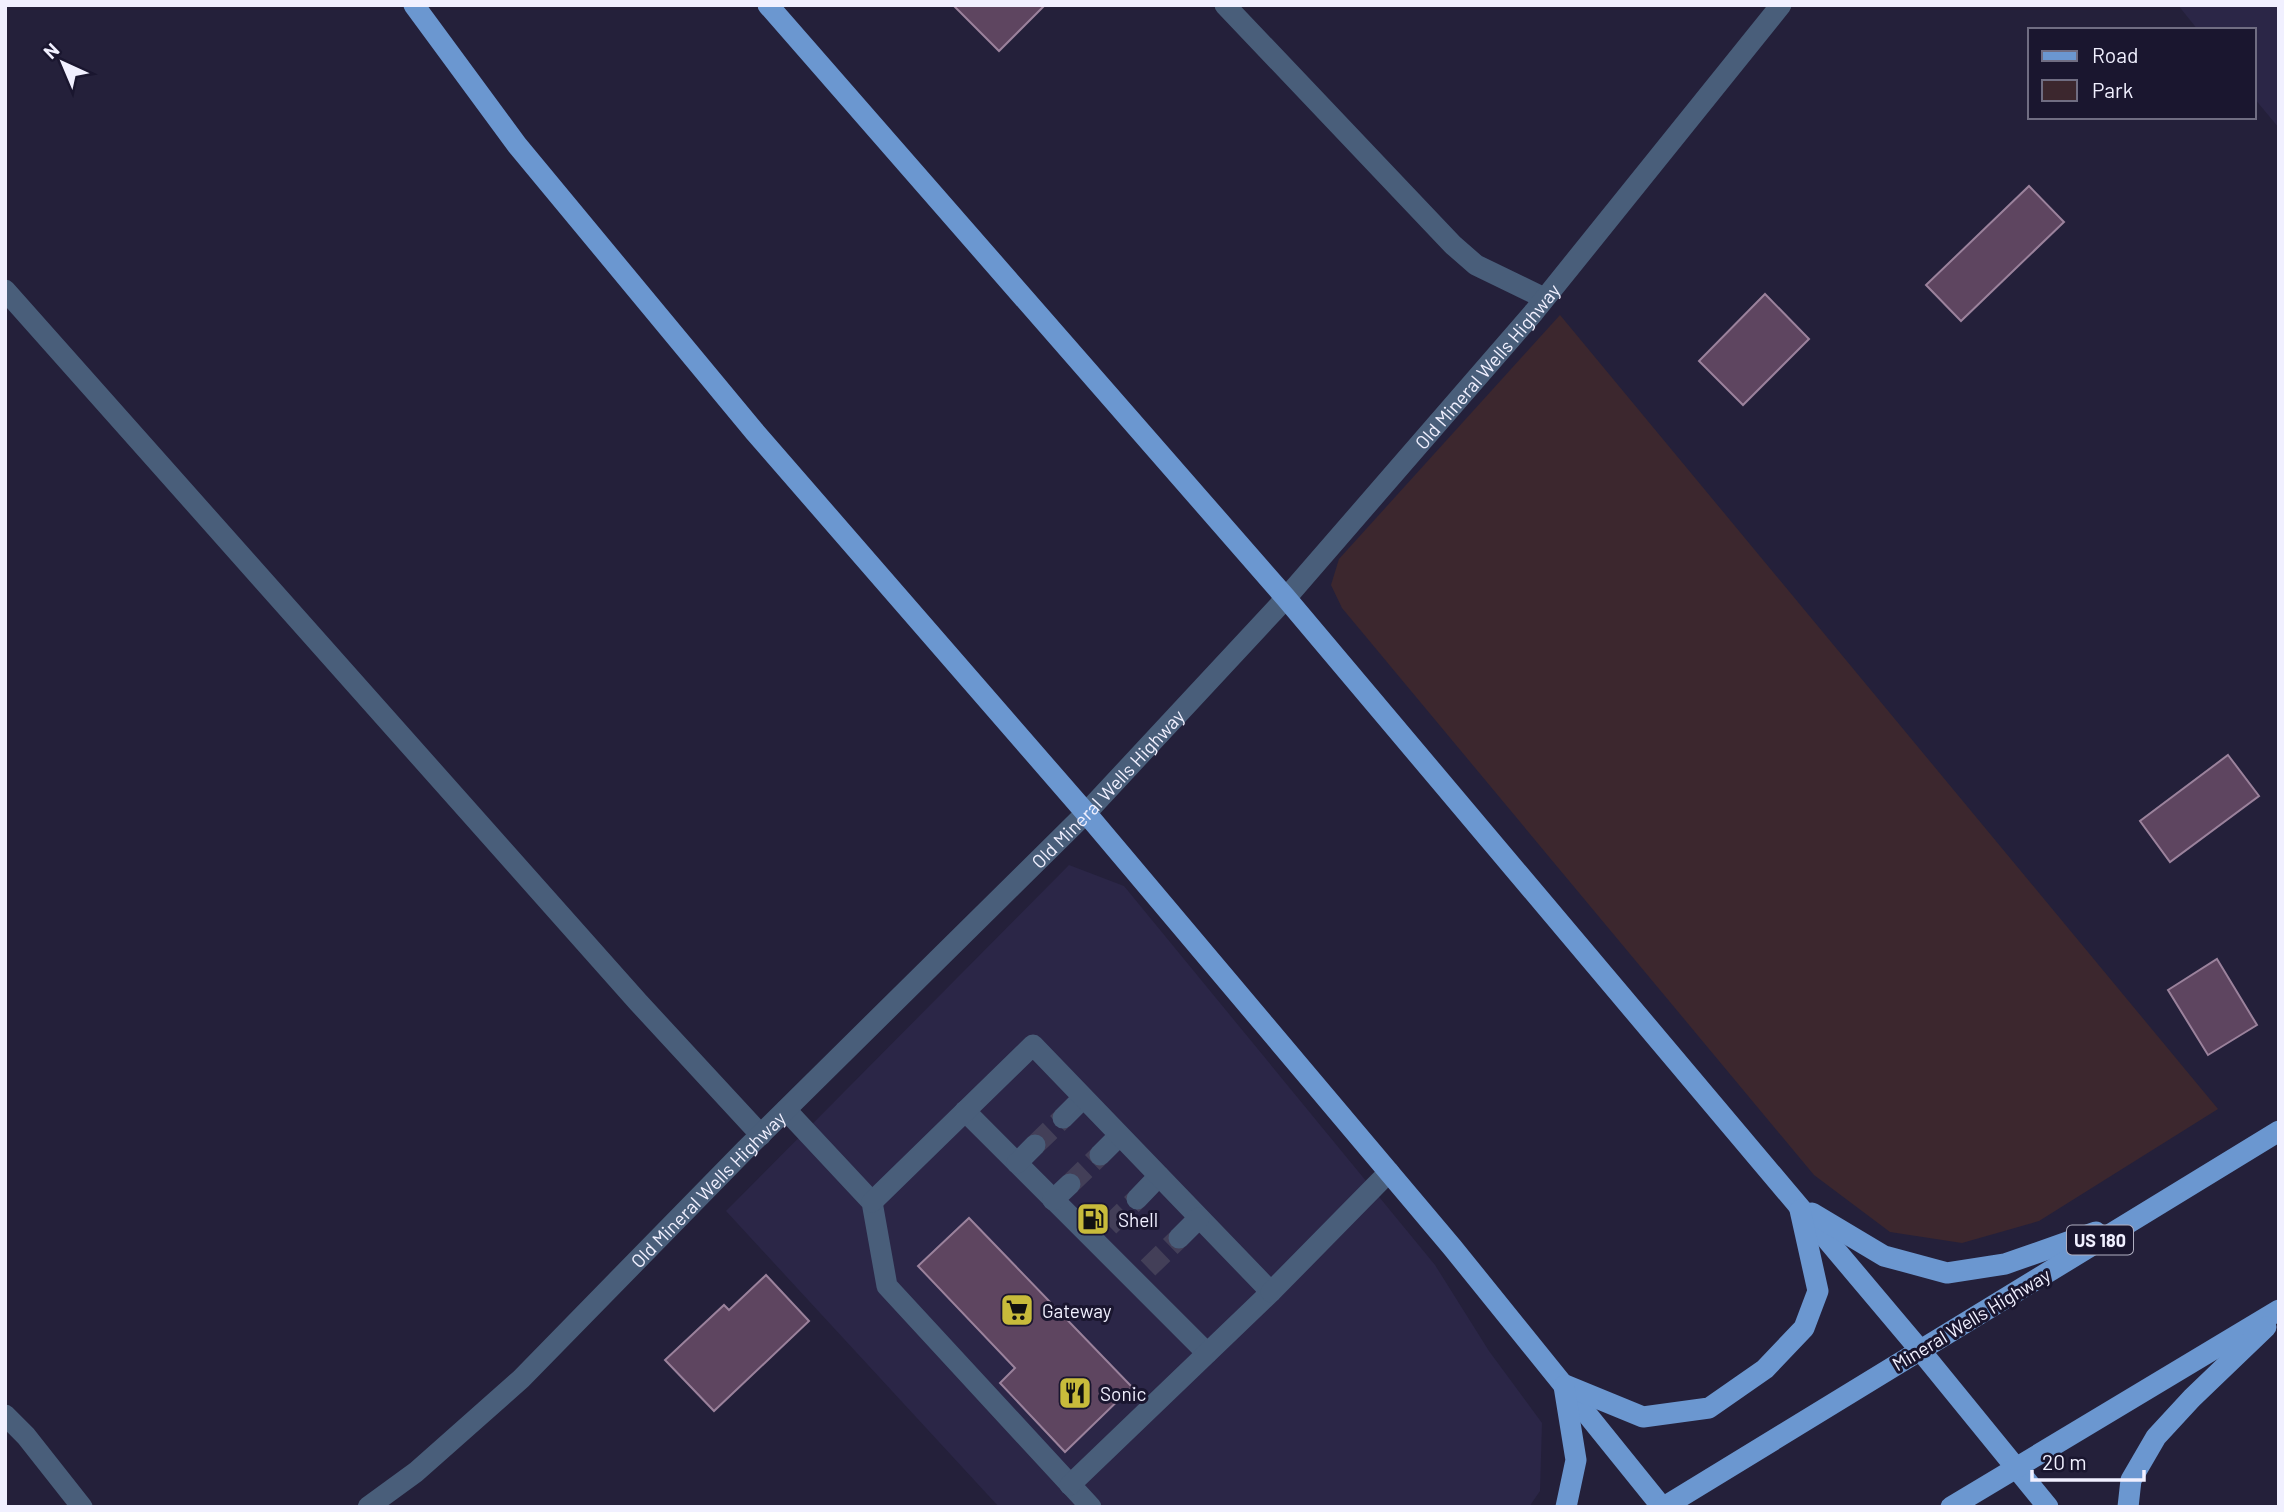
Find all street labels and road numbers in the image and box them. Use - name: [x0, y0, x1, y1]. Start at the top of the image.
- street label: Old Mineral Wells Highway: [1409, 278, 1564, 453]
- street label: Old Mineral Wells Highway: [1026, 704, 1189, 872]
- street label: Old Mineral Wells Highway: [625, 1105, 790, 1272]
- road number: US 180: [2067, 1226, 2133, 1254]
- street label: Mineral Wells Highway: [1888, 1263, 2054, 1375]

